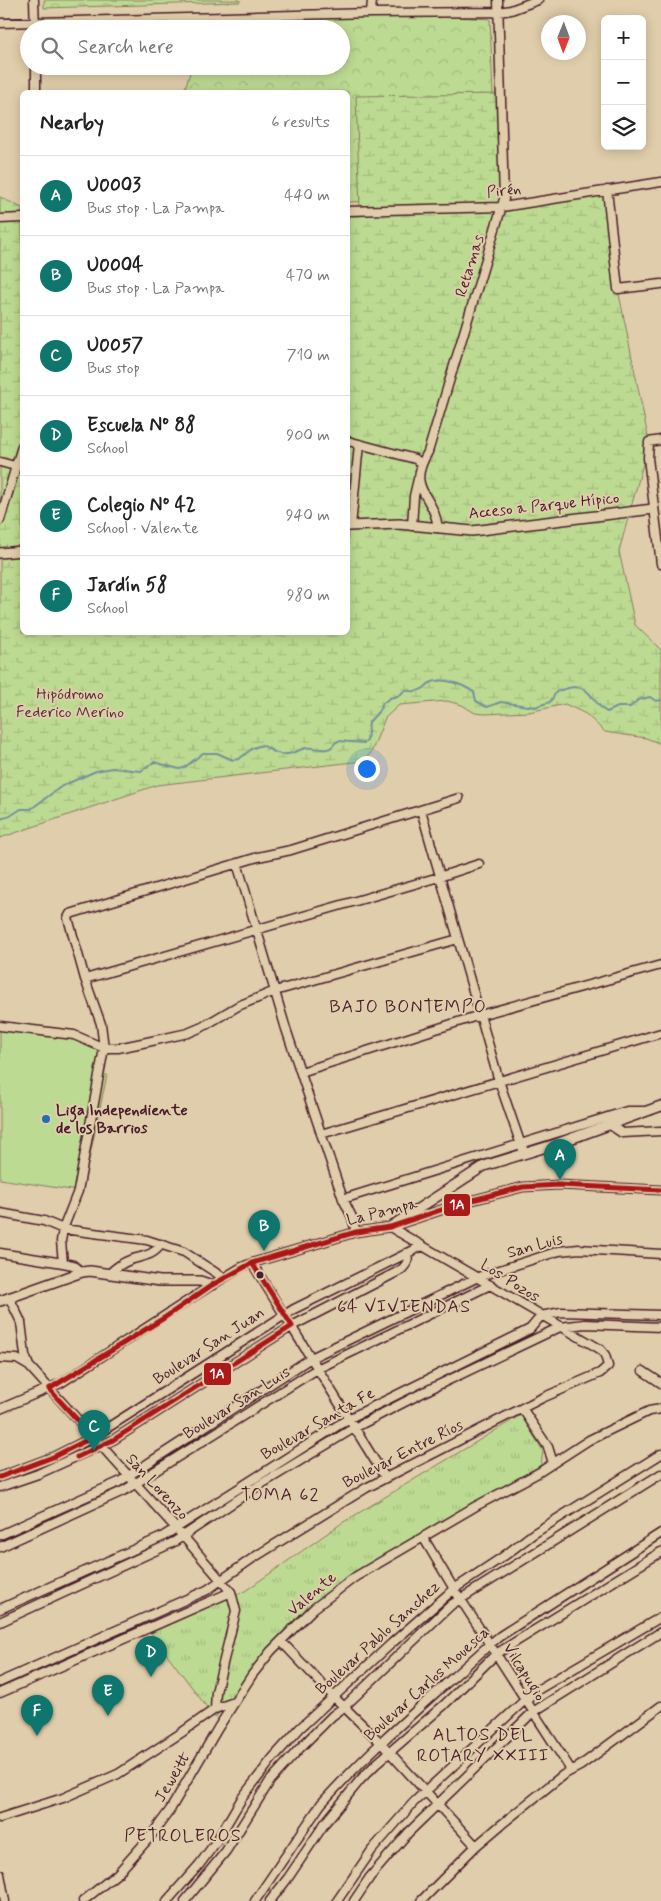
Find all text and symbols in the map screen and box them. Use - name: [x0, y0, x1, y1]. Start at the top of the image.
- north arrow: [541, 15, 586, 60]
- map controls: [601, 15, 646, 150]
- button: +: [601, 15, 646, 60]
- search box: [20, 20, 350, 75]
- icon: search: [38, 34, 66, 62]
- text: Search here: [78, 35, 174, 60]
- button: −: [601, 60, 646, 105]
- button: layers: [601, 105, 646, 150]
- text: Nearby: [40, 109, 104, 137]
- text: 6 results: [271, 112, 330, 133]
- text: U0003: [87, 173, 141, 198]
- street label: Pirén: [486, 179, 522, 203]
- text: A: [51, 185, 61, 206]
- text: 440 m: [284, 185, 330, 206]
- text: Bus stop · La Pampa: [87, 198, 224, 219]
- street label: Retamas: [451, 232, 489, 300]
- text: U0004: [87, 253, 143, 278]
- text: B: [51, 265, 61, 286]
- text: 470 m: [286, 265, 330, 286]
- text: Bus stop · La Pampa: [87, 278, 224, 299]
- text: U0057: [87, 333, 143, 358]
- text: C: [50, 345, 62, 366]
- text: 710 m: [287, 345, 330, 366]
- text: Bus stop: [87, 358, 140, 379]
- text: Escuela Nº 88: [87, 413, 196, 438]
- text: D: [50, 425, 62, 446]
- text: 900 m: [286, 425, 330, 446]
- text: School: [87, 438, 128, 459]
- street label: Acceso a Parque Hípico: [468, 488, 620, 524]
- text: Colegio Nº 42: [87, 493, 196, 518]
- text: E: [51, 505, 61, 526]
- text: 940 m: [286, 505, 330, 526]
- text: School · Valente: [87, 518, 199, 539]
- text: Jardín 58: [87, 573, 167, 598]
- text: F: [52, 585, 60, 606]
- text: 980 m: [287, 585, 330, 606]
- text: School: [87, 598, 128, 619]
- park label: Hipódromo Federico Merino: [16, 684, 124, 723]
- your location: [354, 756, 380, 782]
- district label: BAJO BONTEMPO: [329, 995, 487, 1019]
- place label: Liga Independiente de los Barrios: [56, 1100, 188, 1139]
- marker: Liga Independiente de los Barrios: [40, 1113, 52, 1125]
- pin: A: [544, 1139, 576, 1180]
- street label: La Pampa: [344, 1193, 420, 1231]
- line badge: 1A: [443, 1193, 471, 1217]
- text: 1A: [449, 1196, 465, 1214]
- pin: B: [248, 1210, 280, 1251]
- street label: San Luis: [505, 1229, 565, 1263]
- street label: Los Pozos: [476, 1255, 544, 1307]
- unlabelled marker: [255, 1270, 265, 1280]
- district label: 64 VIVIENDAS: [337, 1295, 471, 1319]
- street label: Boulevar San Juan: [149, 1302, 269, 1390]
- street label: Boulevar San Luis: [179, 1362, 295, 1444]
- line badge: 1A: [203, 1362, 232, 1386]
- text: 1A: [209, 1365, 225, 1383]
- street label: Boulevar Santa Fe: [257, 1383, 379, 1465]
- pin: C: [78, 1410, 110, 1451]
- street label: Boulevar Entre Ríos: [339, 1415, 467, 1493]
- street label: San Lorenzo: [121, 1449, 193, 1525]
- district label: TOMA 62: [241, 1483, 319, 1507]
- street label: Valente: [283, 1567, 341, 1621]
- street label: Boulevar Pablo Sanchez: [311, 1576, 445, 1700]
- street label: Boulevar Carlos Mouesca: [360, 1622, 494, 1746]
- pin: D: [135, 1636, 167, 1677]
- street label: Vilcapugio: [497, 1639, 550, 1706]
- pin: E: [92, 1675, 124, 1716]
- pin: F: [21, 1695, 53, 1736]
- district label: ALTOS DEL ROTARY XXIII: [417, 1723, 549, 1768]
- street label: Jeweitt: [150, 1747, 196, 1806]
- district label: PETROLEROS: [124, 1824, 242, 1848]

